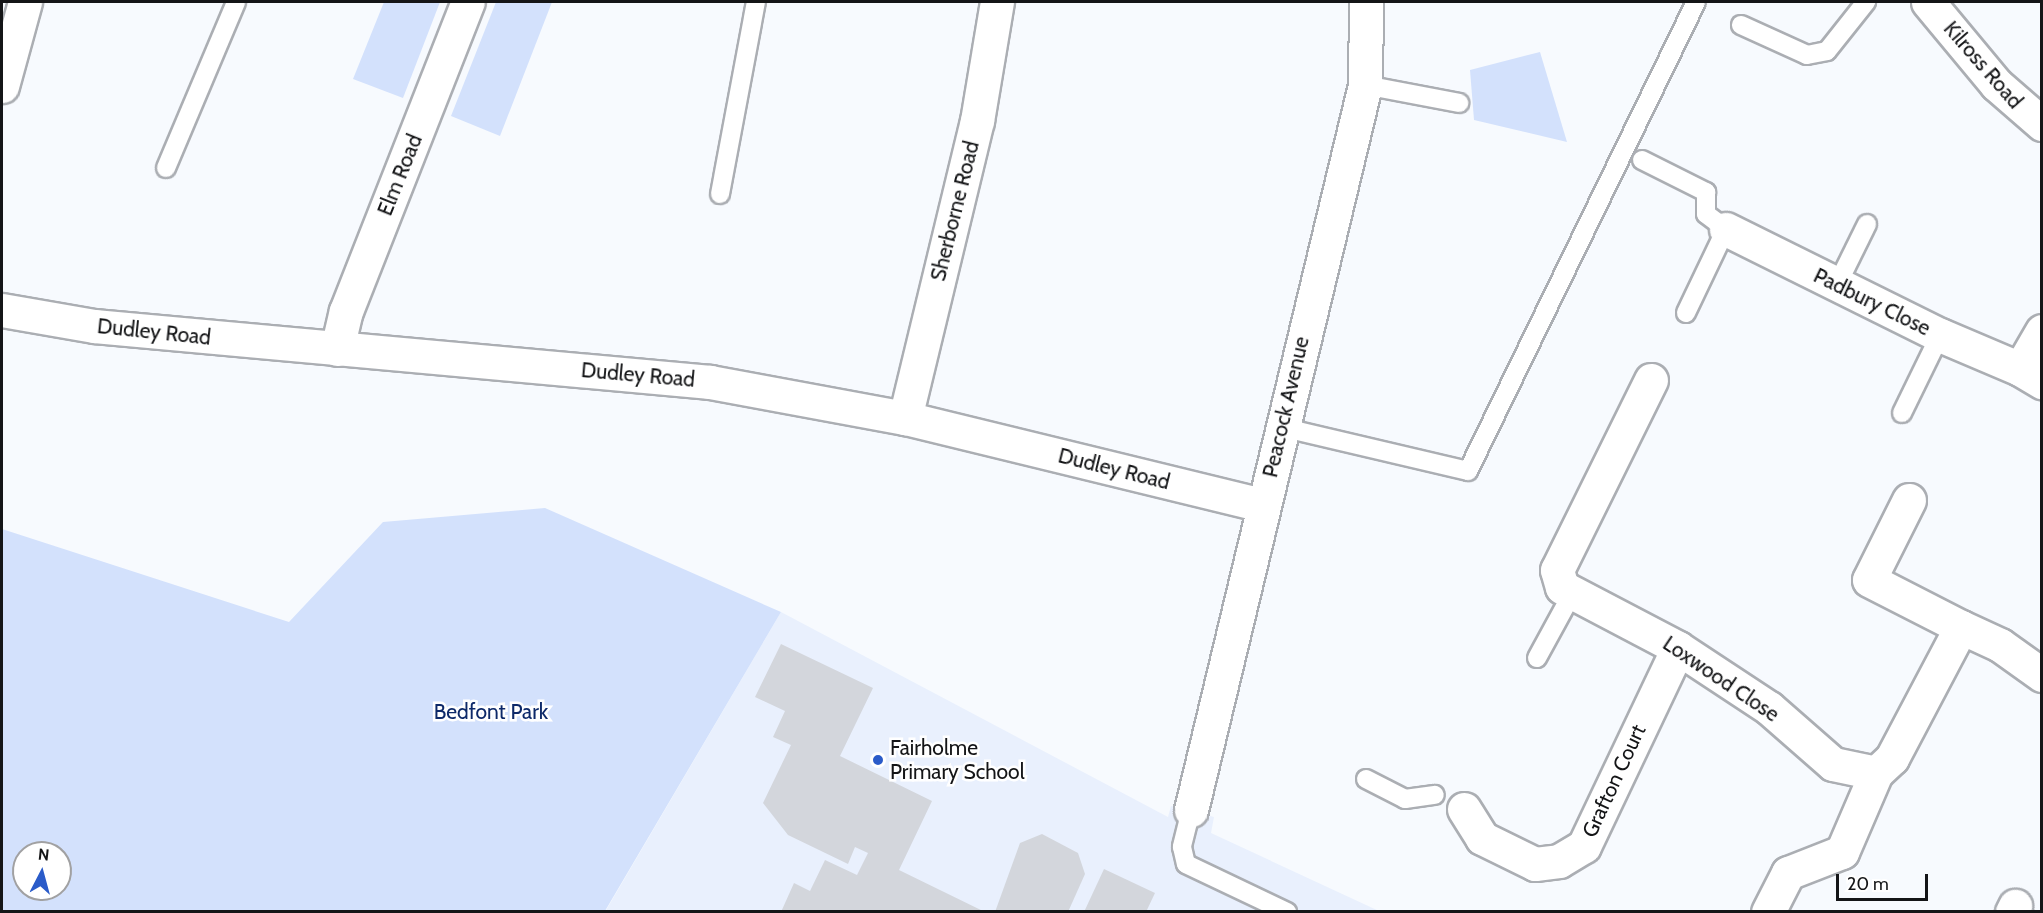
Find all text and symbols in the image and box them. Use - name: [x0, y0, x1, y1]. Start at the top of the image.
- street label: Kilross Road: [1938, 16, 2028, 114]
- street label: Elm Road: [372, 131, 428, 219]
- street label: Sherborne Road: [925, 138, 985, 284]
- street label: Padbury Close: [1809, 263, 1935, 341]
- street label: Dudley Road: [96, 314, 212, 350]
- street label: Peacock Avenue: [1258, 334, 1314, 480]
- street label: Dudley Road: [580, 357, 696, 393]
- street label: Dudley Road: [1056, 443, 1172, 495]
- street label: Loxwood Close: [1658, 631, 1784, 727]
- park label: Bedfont Park: [434, 699, 548, 725]
- street label: Grafton Court: [1577, 721, 1651, 841]
- place label: Fairholme Primary School: [890, 735, 1025, 785]
- marker: Fairholme Primary School: [871, 753, 885, 767]
- north arrow: [12, 841, 72, 901]
- text: N: [37, 845, 50, 865]
- scale bar: [1839, 862, 1930, 900]
- text: 20 m: [1847, 873, 1889, 895]

